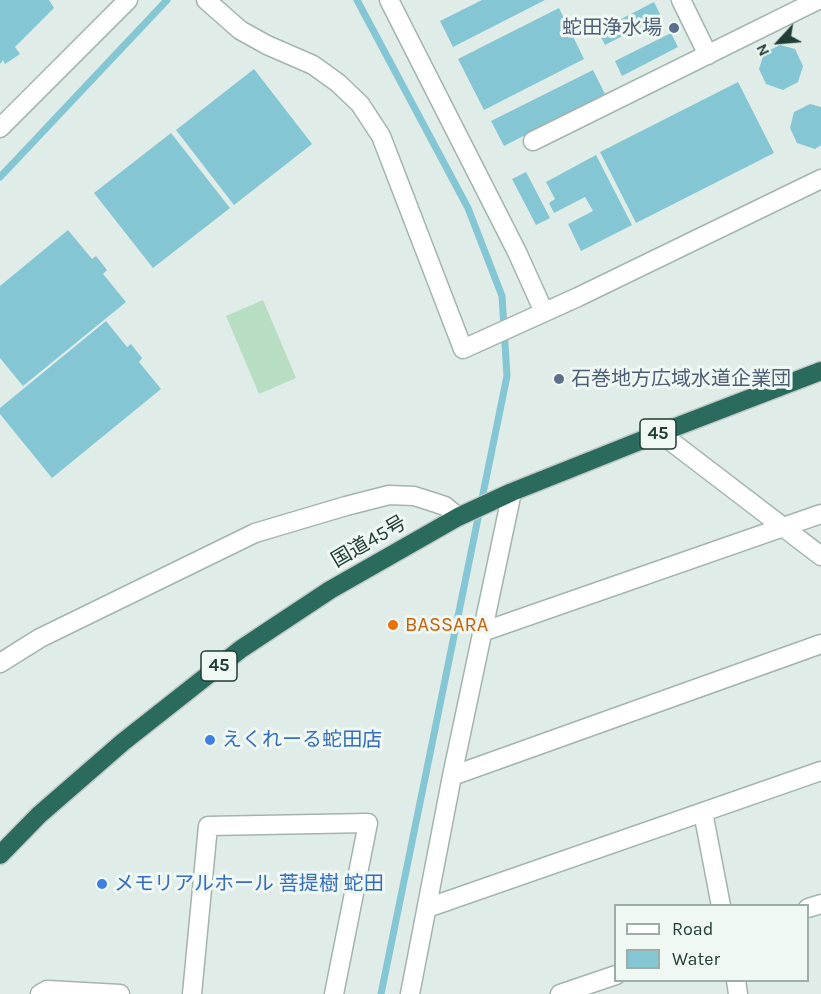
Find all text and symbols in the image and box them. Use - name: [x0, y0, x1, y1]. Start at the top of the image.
- north arrow: [749, 12, 809, 72]
- place label: 蛇田浄水場: [562, 16, 662, 40]
- marker: 蛇田浄水場: [667, 21, 681, 35]
- text: N: [751, 41, 773, 59]
- place label: 石巻地方広域水道企業団: [571, 367, 791, 391]
- marker: 石巻地方広域水道企業団: [552, 372, 566, 386]
- road number: 45: [640, 419, 676, 449]
- street label: 国道45号: [327, 511, 411, 573]
- place label: BASSARA: [405, 613, 488, 637]
- marker: BASSARA: [386, 618, 400, 632]
- road number: 45: [201, 651, 237, 681]
- place label: えくれーる蛇田店: [222, 728, 382, 752]
- marker: えくれーる蛇田店: [203, 733, 217, 747]
- place label: メモリアルホール 菩提樹 蛇田: [114, 872, 383, 896]
- marker: メモリアルホール 菩提樹 蛇田: [95, 877, 109, 891]
- legend: [614, 904, 809, 982]
- text: Road: [672, 918, 713, 940]
- text: Water: [672, 948, 720, 970]

